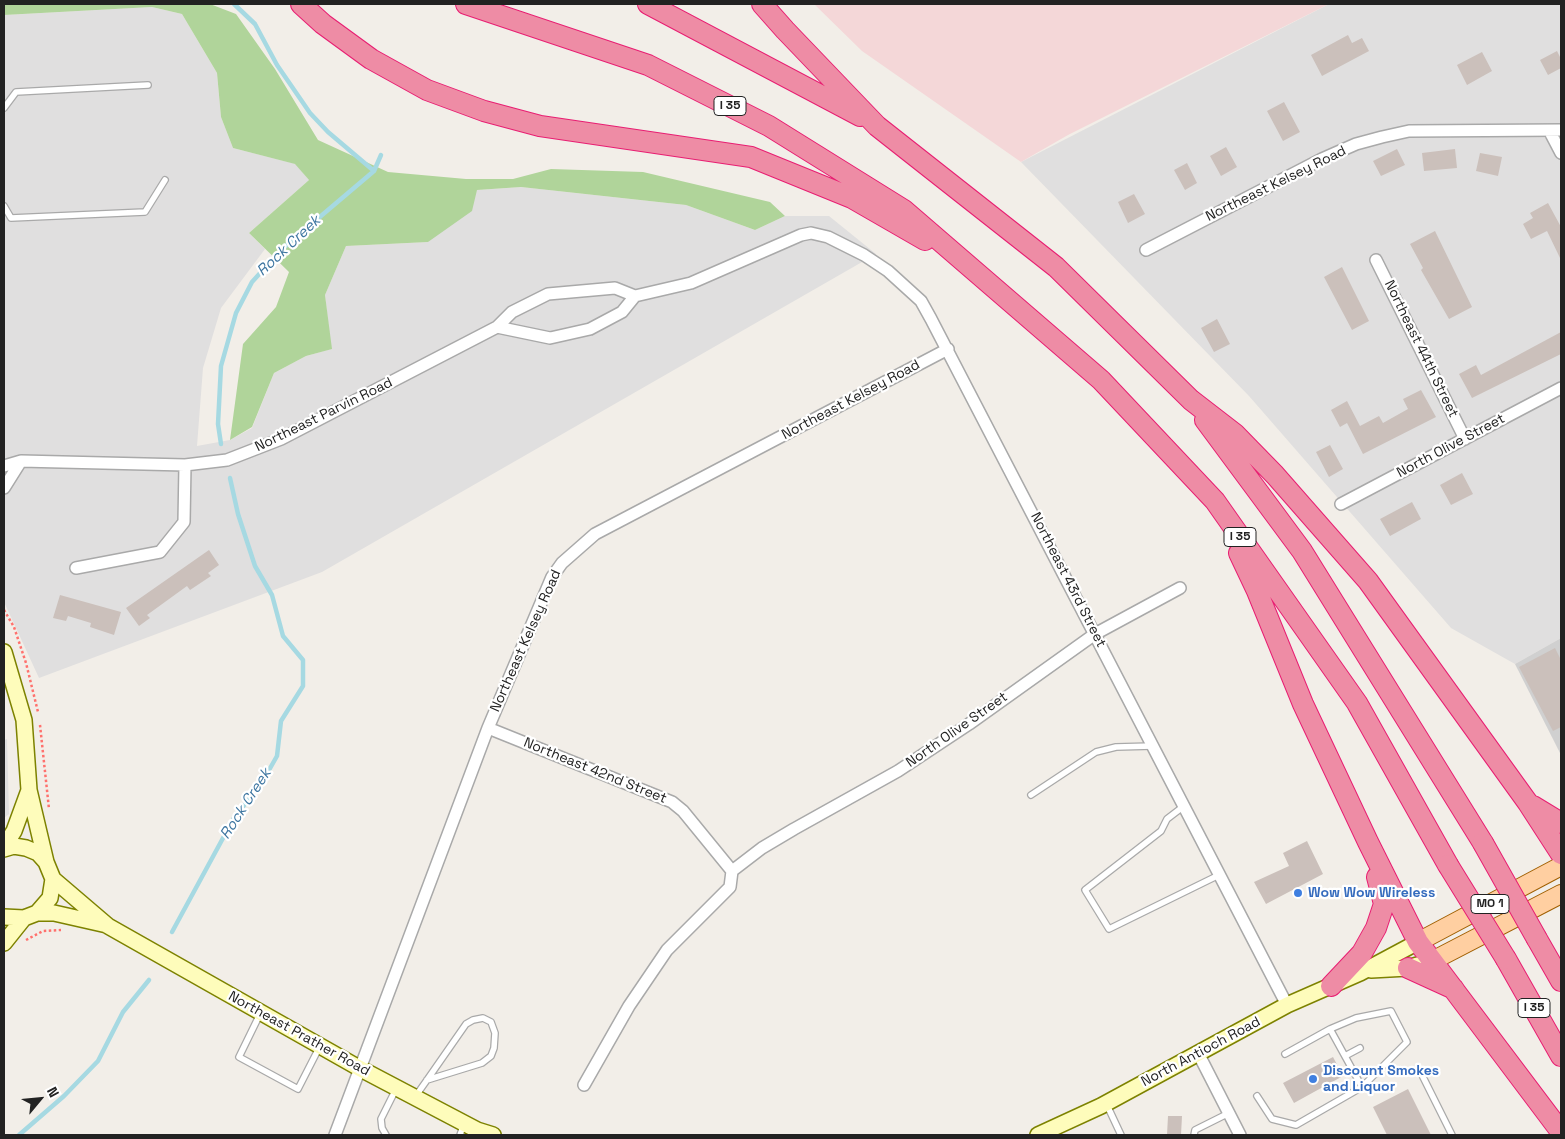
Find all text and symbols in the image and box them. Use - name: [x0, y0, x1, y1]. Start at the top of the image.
- road number: I 35: [714, 96, 746, 115]
- street label: Northeast Kelsey Road: [1203, 143, 1349, 225]
- water label: Rock Creek: [253, 212, 325, 280]
- street label: Northeast 44th Street: [1380, 278, 1462, 420]
- street label: Northeast Kelsey Road: [779, 356, 923, 444]
- street label: Northeast Parvin Road: [253, 374, 395, 456]
- street label: North Olive Street: [1394, 410, 1508, 482]
- street label: Northeast 43rd Street: [1027, 510, 1109, 650]
- road number: I 35: [1224, 528, 1256, 546]
- street label: Northeast Kelsey Road: [487, 567, 565, 715]
- street label: North Olive Street: [903, 689, 1011, 771]
- street label: Northeast 42nd Street: [521, 735, 669, 807]
- water label: Rock Creek: [217, 765, 275, 843]
- place label: Wow Wow Wireless: [1308, 885, 1435, 901]
- marker: Wow Wow Wireless: [1292, 887, 1304, 899]
- road number: MO 1: [1471, 894, 1509, 914]
- street label: Northeast Prather Road: [225, 988, 373, 1080]
- road number: I 35: [1518, 998, 1550, 1018]
- street label: North Antioch Road: [1139, 1013, 1263, 1091]
- place label: Discount Smokes and Liquor: [1323, 1063, 1439, 1096]
- marker: Discount Smokes and Liquor: [1307, 1073, 1319, 1085]
- north arrow: [15, 1074, 65, 1124]
- text: N: [43, 1084, 63, 1100]

